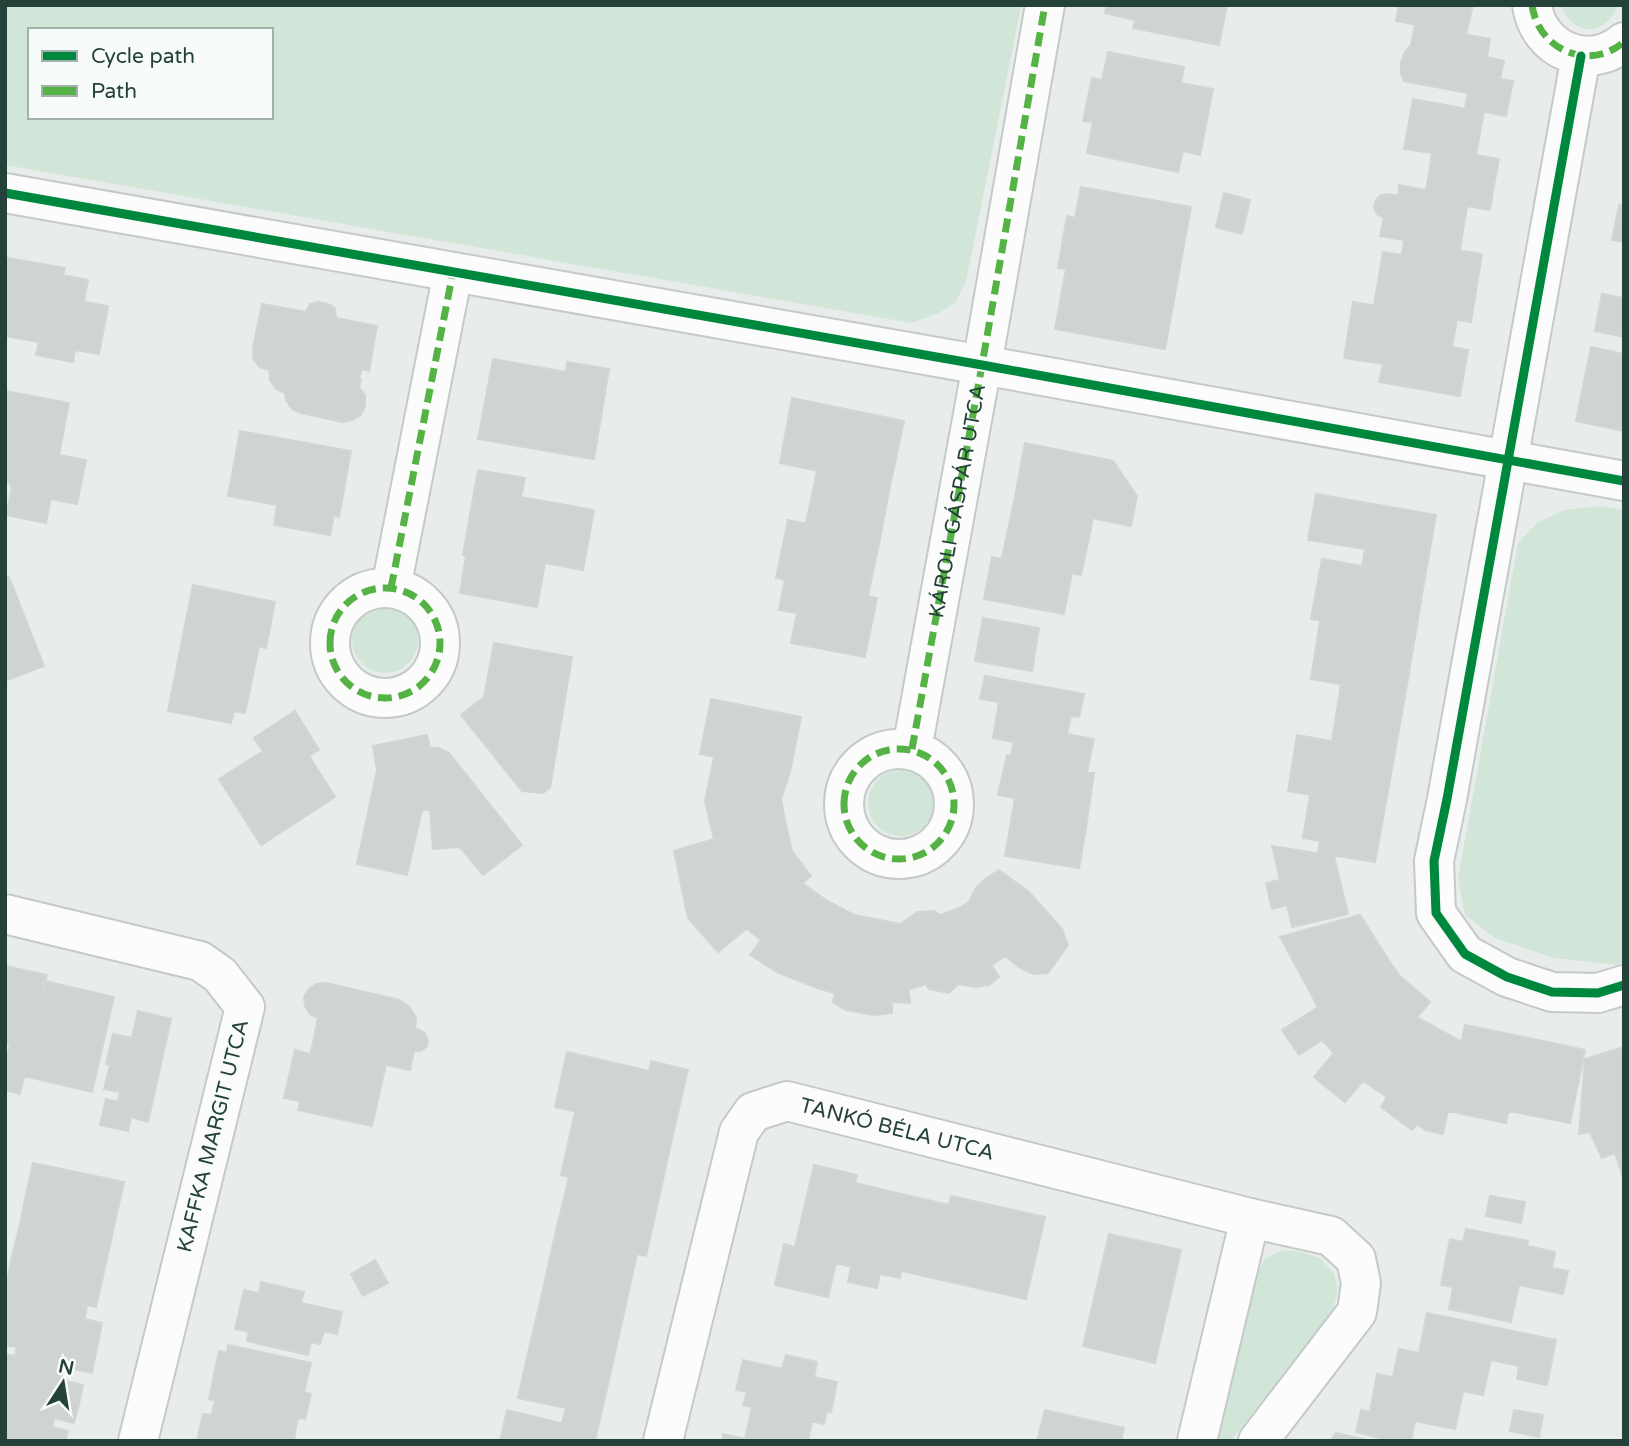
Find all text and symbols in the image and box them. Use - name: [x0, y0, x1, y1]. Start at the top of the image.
- legend: [28, 28, 273, 119]
- text: Cycle path: [91, 44, 195, 69]
- text: Path: [91, 79, 137, 104]
- street label: KÁROLI GÁSPÁR UTCA: [924, 382, 991, 620]
- street label: KAFFKA MARGIT UTCA: [172, 1017, 254, 1255]
- street label: TANKÓ BÉLA UTCA: [797, 1092, 997, 1165]
- north arrow: [28, 1348, 98, 1418]
- text: N: [57, 1355, 76, 1380]

